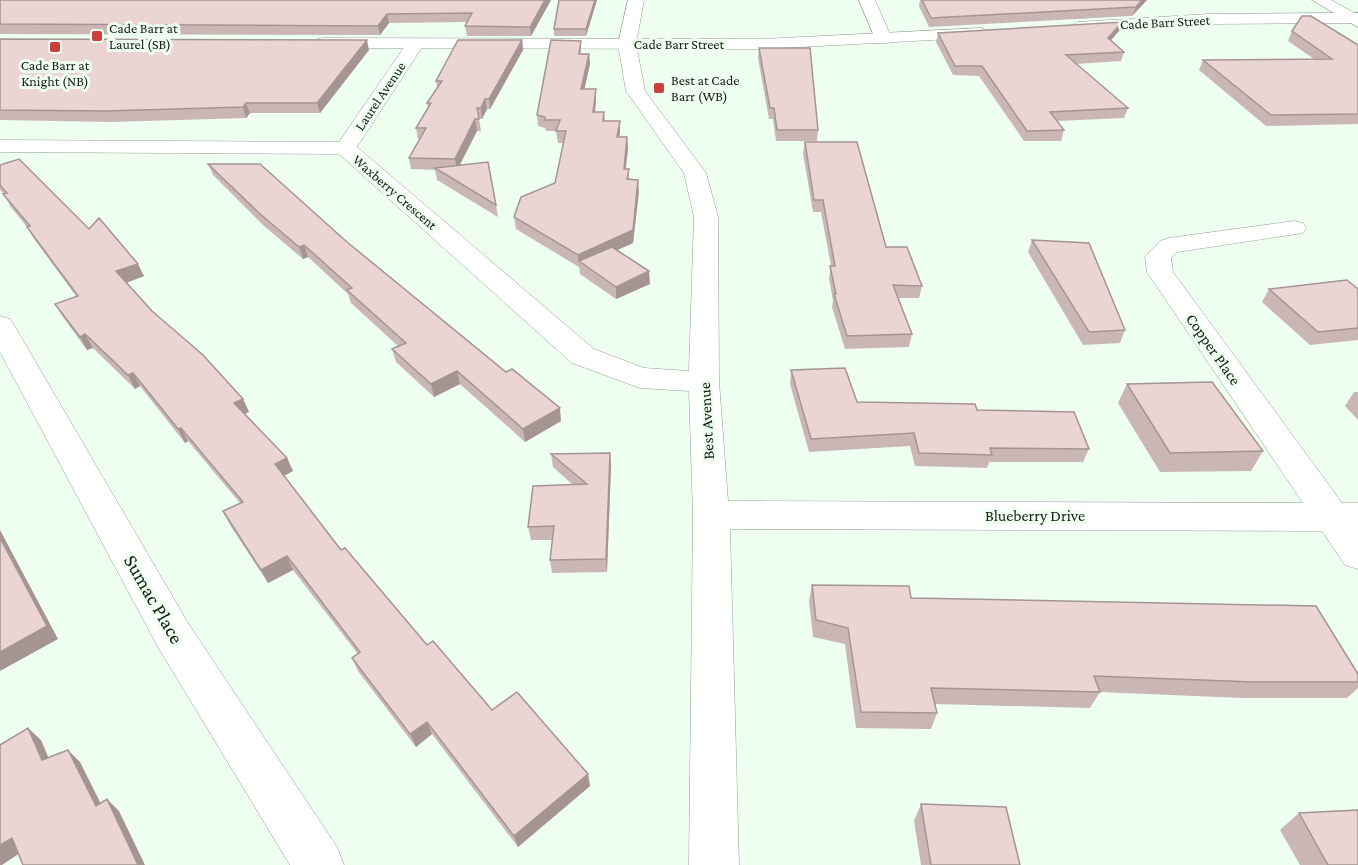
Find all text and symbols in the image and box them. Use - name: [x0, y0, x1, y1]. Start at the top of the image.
- street label: Cade Barr Street: [1119, 12, 1211, 32]
- place label: Cade Barr at Laurel (SB): [109, 20, 178, 53]
- marker: Cade Barr at Laurel (SB): [90, 29, 104, 43]
- street label: Cade Barr Street: [634, 36, 725, 52]
- marker: Cade Barr at Knight (NB): [48, 40, 62, 54]
- place label: Cade Barr at Knight (NB): [21, 57, 90, 90]
- street label: Laurel Avenue: [351, 59, 409, 133]
- place label: Best at Cade Barr (WB): [671, 72, 740, 105]
- marker: Best at Cade Barr (WB): [652, 81, 666, 95]
- street label: Waxberry Crescent: [350, 151, 441, 233]
- street label: Copper Place: [1182, 310, 1244, 389]
- street label: Best Avenue: [696, 382, 717, 460]
- street label: Blueberry Drive: [985, 507, 1085, 525]
- street label: Sumac Place: [120, 551, 188, 648]

